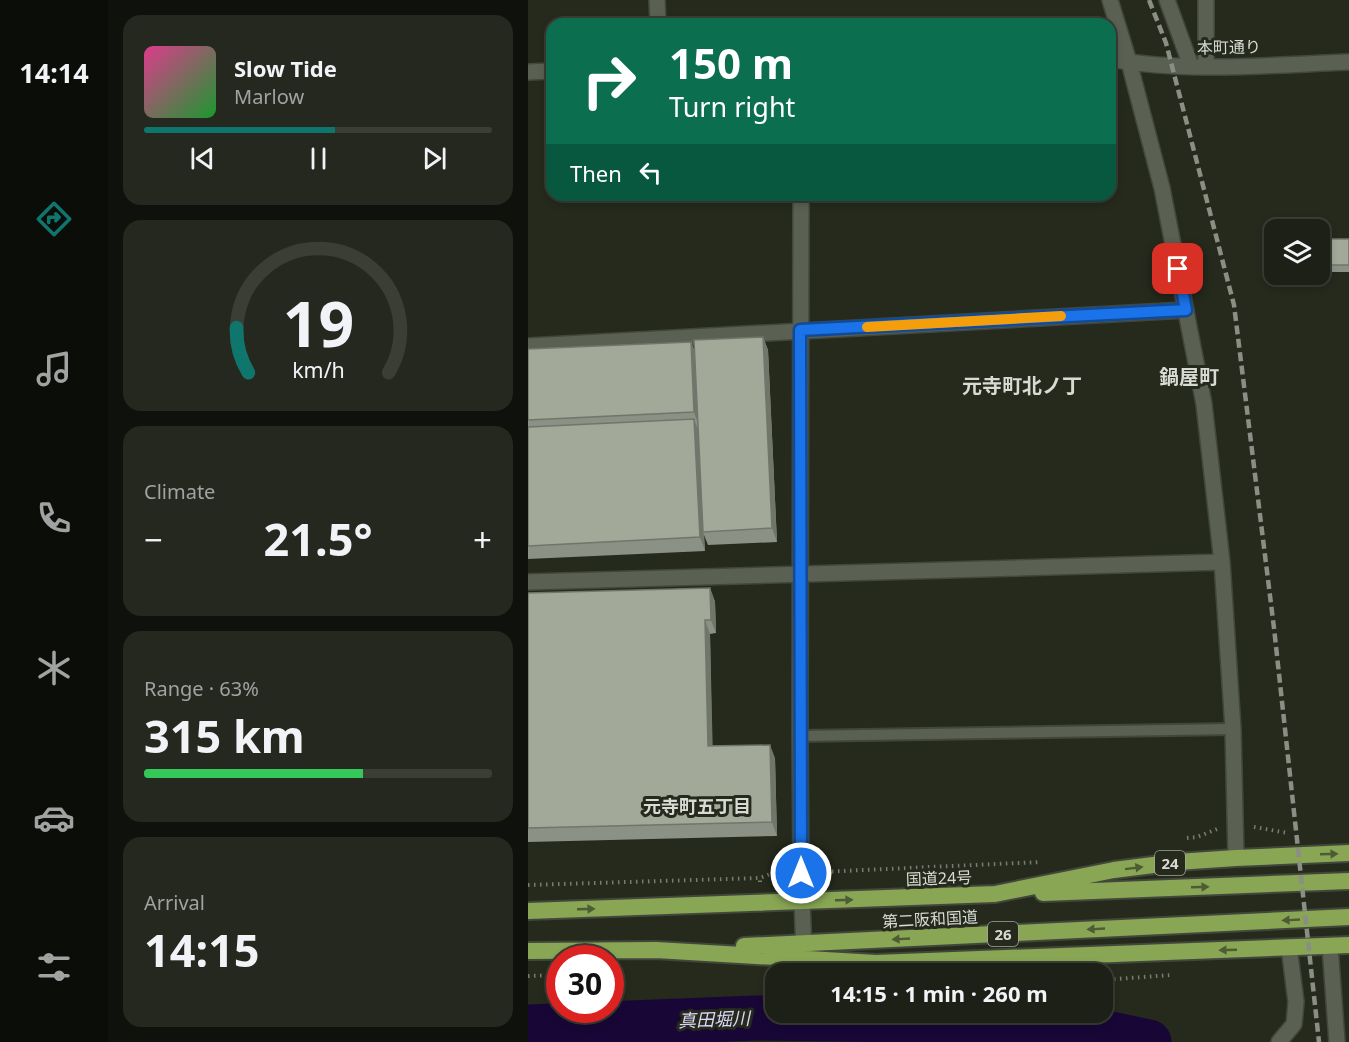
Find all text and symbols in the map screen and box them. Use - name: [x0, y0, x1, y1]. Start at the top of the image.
- text: 150 m: [669, 34, 793, 91]
- street label: 本町通り: [1197, 35, 1261, 59]
- icon: right: [570, 42, 648, 120]
- text: Slow Tide: [234, 53, 337, 83]
- text: 14:14: [19, 54, 89, 91]
- text: Marlow: [234, 83, 304, 110]
- text: Turn right: [669, 88, 795, 125]
- icon: previous: [186, 142, 219, 175]
- icon: pause: [302, 142, 335, 175]
- icon: next: [418, 142, 451, 175]
- icon: left: [634, 156, 667, 189]
- text: Then: [570, 158, 622, 188]
- icon: directions: [33, 198, 75, 240]
- map controls: [1264, 219, 1330, 285]
- button: layers: [1264, 219, 1330, 285]
- pin: [1152, 243, 1203, 294]
- icon: arrive: [1161, 252, 1194, 285]
- text: 19: [282, 280, 354, 365]
- icon: music: [33, 348, 75, 390]
- text: km/h: [292, 355, 344, 384]
- district label: 鍋屋町: [1159, 363, 1219, 390]
- district label: 元寺町北ノ丁: [962, 372, 1082, 399]
- text: Climate: [144, 478, 215, 505]
- icon: phone: [33, 497, 75, 539]
- text: 21.5°: [264, 508, 372, 569]
- text: −: [144, 517, 163, 562]
- text: +: [473, 517, 492, 562]
- icon: climate: [33, 647, 75, 689]
- text: Range · 63%: [144, 675, 259, 702]
- text: 315 km: [144, 705, 305, 766]
- district label: 元寺町五丁目: [643, 794, 751, 818]
- icon: car: [33, 797, 75, 839]
- position arrow: [769, 841, 833, 905]
- one-way arrow: [1319, 849, 1338, 858]
- road number: 24: [1155, 851, 1185, 875]
- one-way arrow: [1125, 863, 1144, 872]
- street label: 国道24号: [905, 866, 973, 890]
- one-way arrow: [1190, 882, 1209, 891]
- text: Arrival: [144, 889, 205, 916]
- one-way arrow: [835, 895, 854, 905]
- one-way arrow: [577, 904, 596, 914]
- street label: 第二阪和国道: [881, 906, 979, 932]
- one-way arrow: [1281, 915, 1300, 924]
- text: 14:15: [144, 919, 260, 980]
- road number: 26: [988, 922, 1018, 946]
- one-way arrow: [1086, 925, 1105, 934]
- one-way arrow: [892, 934, 911, 943]
- speed limit sign: 30: [546, 945, 624, 1023]
- one-way arrow: [1218, 945, 1237, 954]
- icon: filters: [33, 946, 75, 988]
- text: 14:15 · 1 min · 260 m: [830, 978, 1048, 1008]
- water label: 真田堀川: [678, 1006, 752, 1032]

